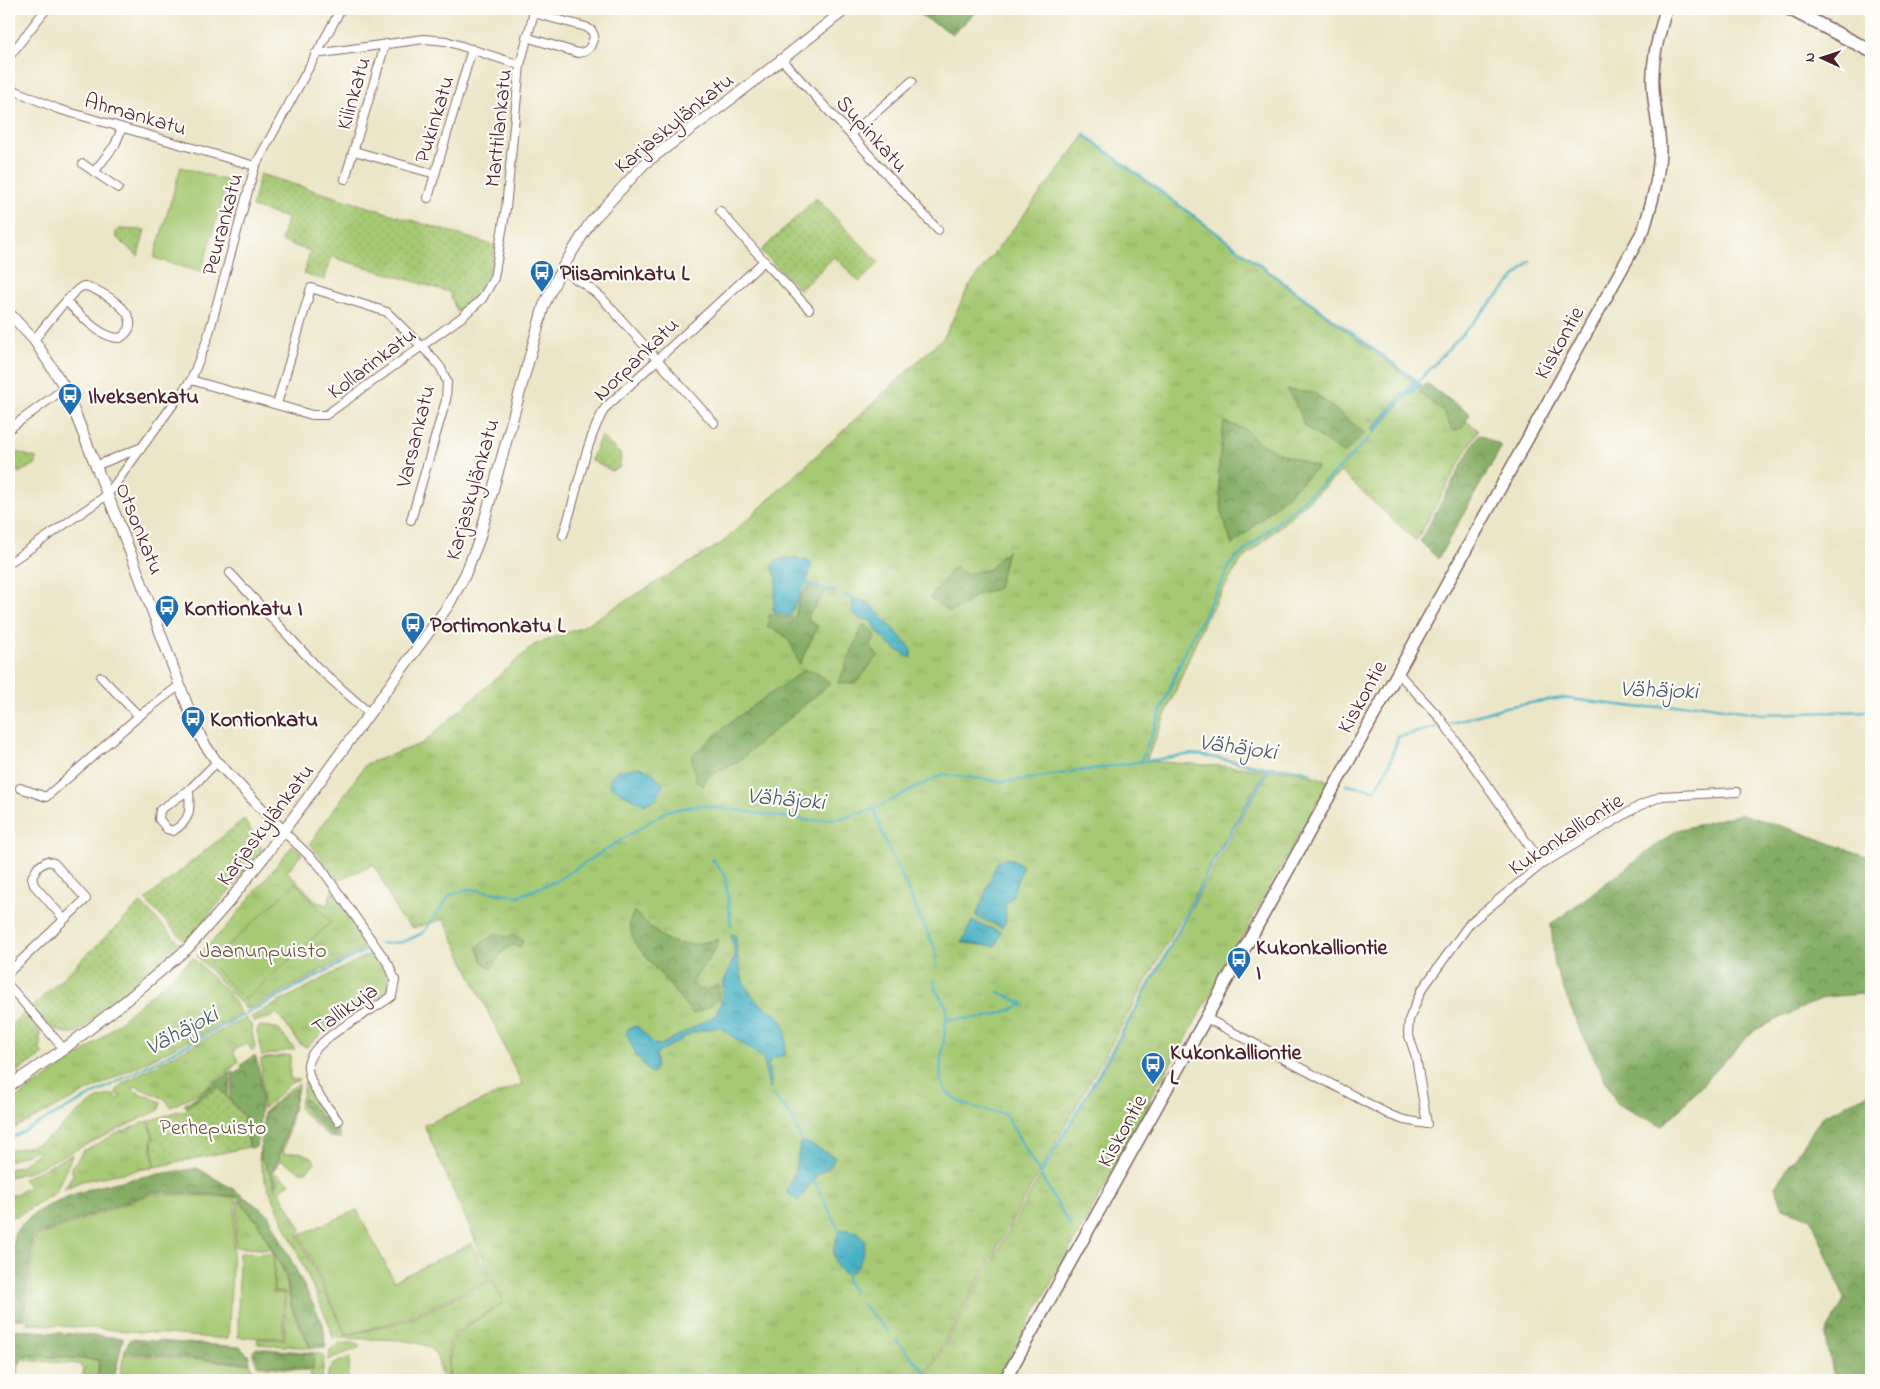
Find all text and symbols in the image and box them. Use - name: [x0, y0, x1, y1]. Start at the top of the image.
- north arrow: [1798, 32, 1848, 82]
- text: N: [1800, 52, 1821, 63]
- street label: Kilinkatu: [329, 54, 381, 134]
- street label: Karjaskylänkatu: [608, 66, 742, 183]
- street label: Marttilankatu: [478, 68, 522, 189]
- street label: Pukinkatu: [407, 72, 464, 167]
- street label: Ahmankatu: [80, 86, 190, 146]
- street label: Supinkatu: [827, 89, 914, 181]
- street label: Peurankatu: [195, 170, 253, 280]
- bus stop icon: Piisaminkatu L: [529, 259, 555, 293]
- place label: Piisaminkatu L: [560, 259, 690, 291]
- street label: Kiskontie: [1527, 301, 1594, 386]
- street label: Norpankatu: [587, 311, 687, 410]
- street label: Kollarinkatu: [322, 320, 424, 408]
- bus stop icon: Ilveksenkatu: [57, 382, 83, 416]
- place label: Ilveksenkatu: [88, 382, 199, 414]
- street label: Varsankatu: [389, 382, 445, 492]
- street label: Karjaskylänkatu: [438, 415, 510, 565]
- street label: Otsonkatu: [105, 478, 171, 580]
- bus stop icon: Kontionkatu I: [154, 594, 180, 628]
- place label: Kontionkatu I: [184, 594, 303, 626]
- bus stop icon: Portimonkatu L: [400, 611, 426, 645]
- place label: Portimonkatu L: [430, 611, 566, 643]
- street label: Kiskontie: [1330, 655, 1397, 740]
- water label: Vähäjoki: [1619, 673, 1701, 710]
- bus stop icon: Kontionkatu: [180, 705, 206, 739]
- place label: Kontionkatu: [210, 705, 319, 737]
- water label: Vähäjoki: [1196, 726, 1282, 772]
- street label: Karjaskylänkatu: [210, 758, 324, 894]
- water label: Vähäjoki: [745, 780, 829, 822]
- street label: Kukonkalliontie: [1503, 786, 1631, 885]
- place label: Kukonkalliontie I: [1256, 933, 1389, 990]
- park label: Jaanunpuisto: [199, 936, 327, 968]
- bus stop icon: Kukonkalliontie I: [1226, 946, 1252, 980]
- street label: Tallikuja: [306, 976, 385, 1045]
- water label: Vähäjoki: [139, 997, 227, 1066]
- place label: Kukonkalliontie L: [1170, 1038, 1303, 1095]
- bus stop icon: Kukonkalliontie L: [1140, 1051, 1166, 1085]
- street label: Kiskontie: [1090, 1089, 1157, 1174]
- park label: Perhepuisto: [160, 1113, 266, 1145]

